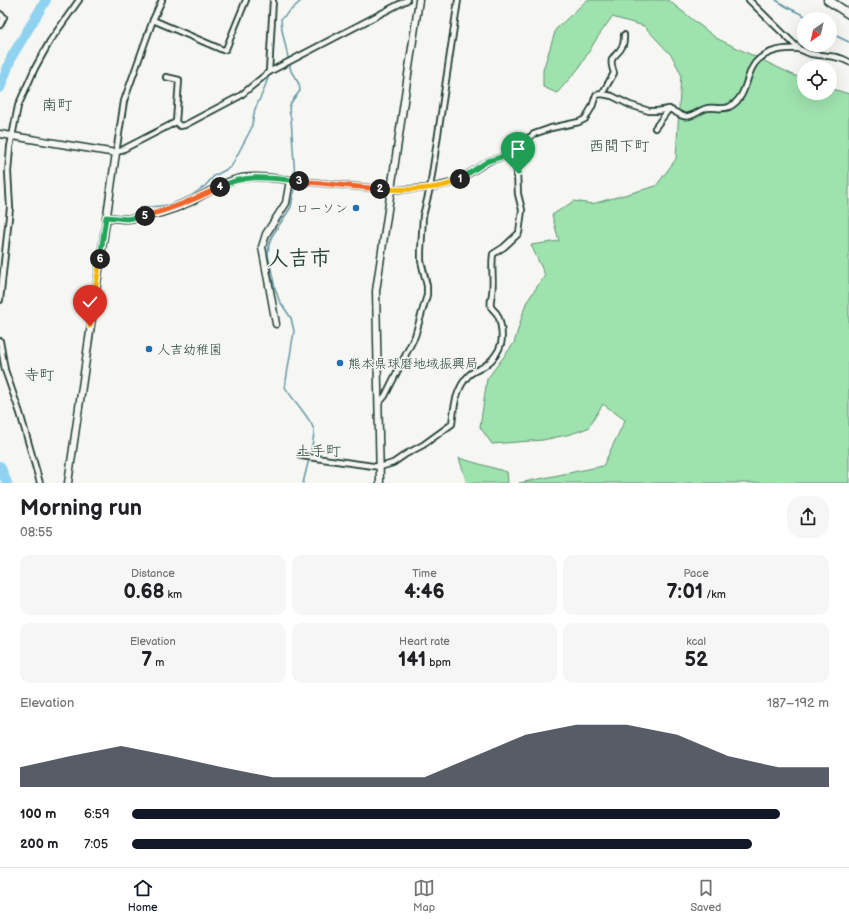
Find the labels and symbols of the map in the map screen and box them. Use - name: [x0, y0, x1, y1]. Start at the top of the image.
- north arrow: [797, 12, 837, 52]
- district label: 南町: [42, 96, 73, 115]
- pin: [501, 132, 535, 173]
- district label: 西間下町: [589, 137, 650, 156]
- pin: 1: [450, 169, 470, 189]
- pin: 3: [289, 171, 309, 191]
- pin: 4: [210, 177, 230, 197]
- pin: 2: [370, 179, 390, 199]
- place label: ローソン: [296, 201, 348, 217]
- marker: ローソン: [351, 203, 361, 213]
- pin: 5: [135, 206, 155, 226]
- district label: 人吉市: [268, 246, 331, 271]
- pin: 6: [90, 249, 110, 269]
- pin: [73, 285, 107, 326]
- place label: 人吉幼稚園: [157, 342, 222, 358]
- marker: 人吉幼稚園: [144, 344, 154, 354]
- place label: 熊本県球磨地域振興局: [348, 356, 478, 372]
- marker: 熊本県球磨地域振興局: [335, 358, 345, 368]
- district label: 寺町: [24, 366, 55, 385]
- district label: 土手町: [295, 442, 341, 461]

